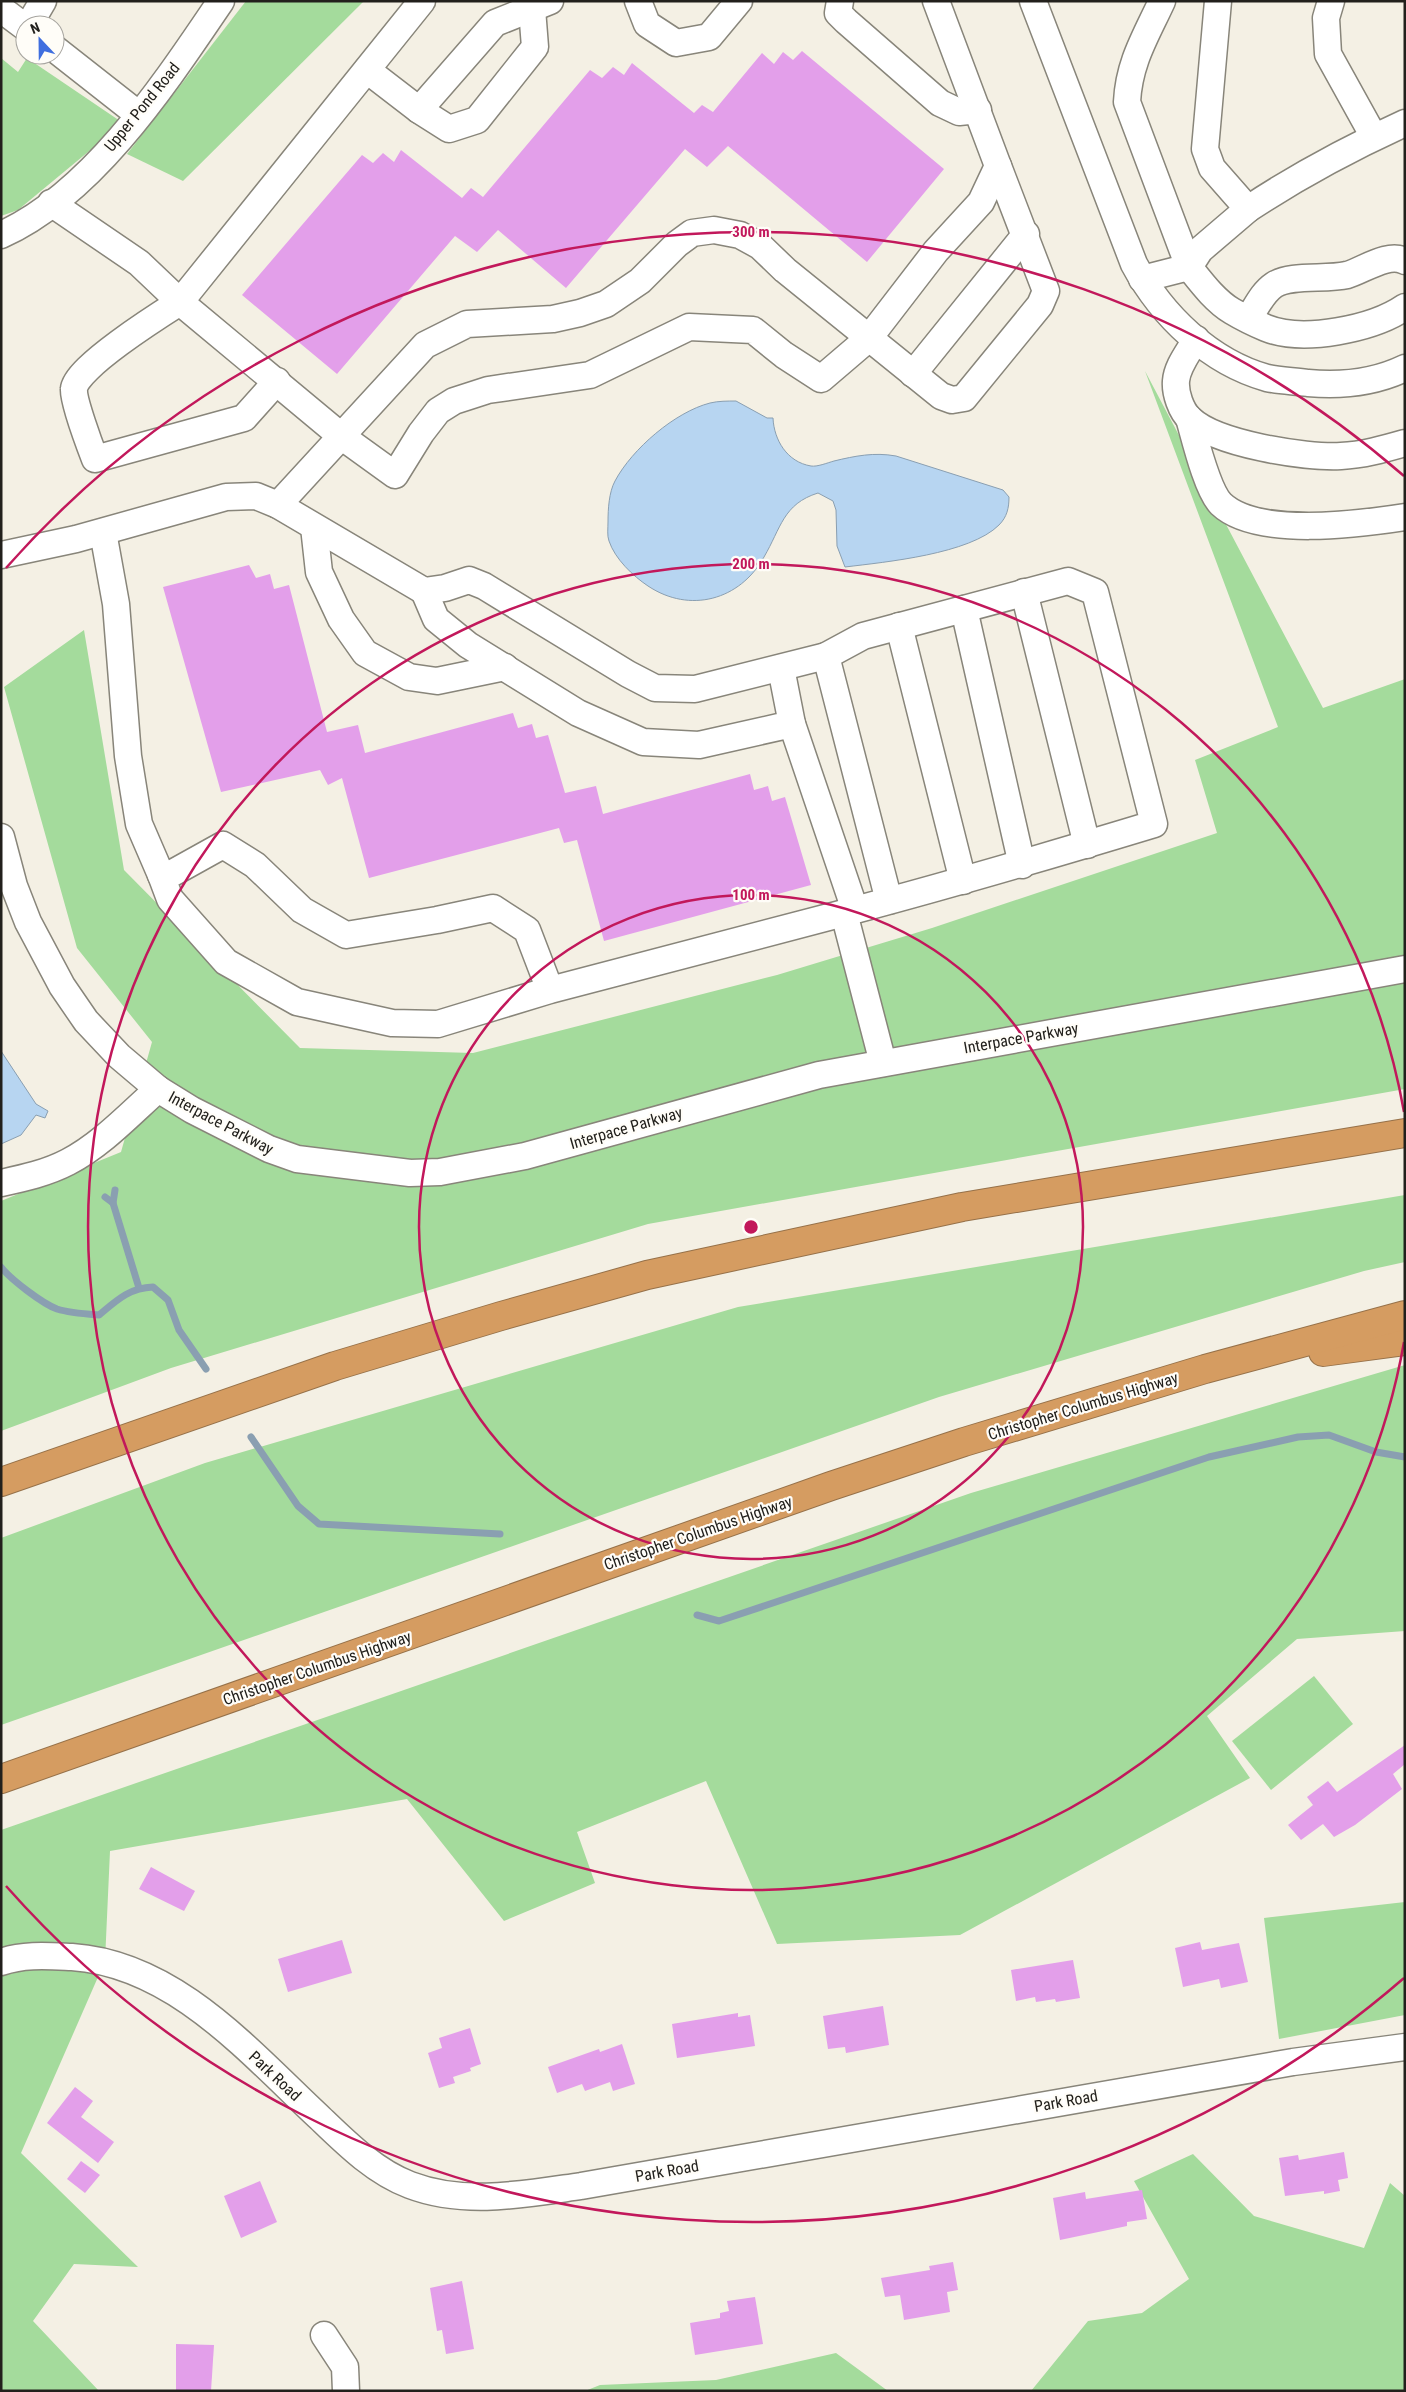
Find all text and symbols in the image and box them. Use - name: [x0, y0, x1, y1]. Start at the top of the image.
- north arrow: [15, 15, 65, 65]
- text: N: [28, 19, 42, 37]
- street label: Upper Pond Road: [100, 59, 184, 155]
- text: 300 m: [732, 223, 770, 241]
- text: 200 m: [732, 555, 770, 573]
- text: 100 m: [732, 886, 770, 904]
- street label: Interpace Parkway: [962, 1019, 1080, 1057]
- street label: Interpace Parkway: [165, 1087, 277, 1159]
- street label: Interpace Parkway: [568, 1103, 685, 1153]
- centre of rings: [742, 1218, 760, 1236]
- street label: Christopher Columbus Highway: [986, 1368, 1181, 1444]
- street label: Christopher Columbus Highway: [601, 1492, 795, 1574]
- street label: Christopher Columbus Highway: [220, 1627, 414, 1709]
- street label: Park Road: [245, 2047, 305, 2105]
- street label: Park Road: [1033, 2086, 1099, 2116]
- street label: Park Road: [634, 2156, 700, 2186]

